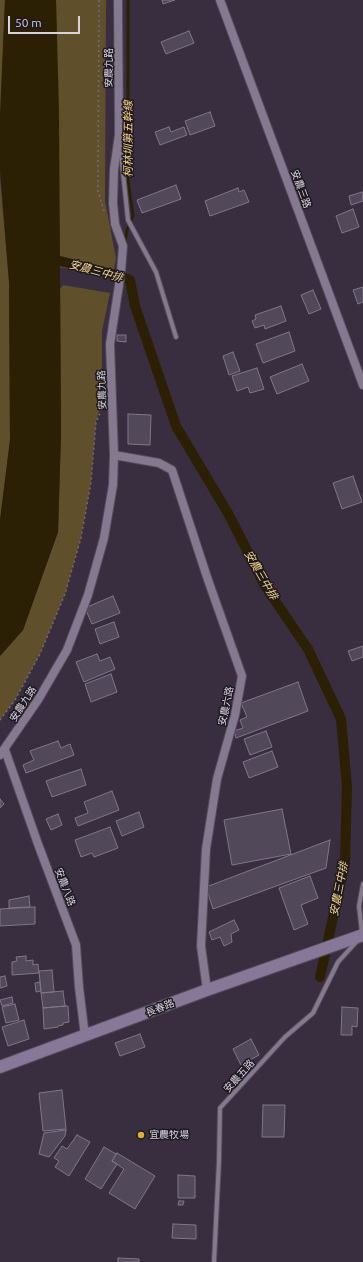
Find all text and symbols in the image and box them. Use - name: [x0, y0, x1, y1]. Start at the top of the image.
- scale bar: [10, 8, 82, 34]
- text: 50 m: [15, 16, 42, 29]
- street label: 安農九路: [103, 48, 115, 88]
- water label: 柯林圳第五幹線: [121, 101, 135, 177]
- street label: 安農三路: [289, 168, 313, 210]
- water label: 安農三中排: [68, 258, 124, 284]
- street label: 安農九路: [95, 370, 109, 410]
- water label: 安農三中排: [242, 548, 280, 602]
- street label: 安農九路: [7, 684, 39, 724]
- street label: 安農六路: [216, 685, 236, 727]
- water label: 安農三中排: [327, 861, 351, 917]
- street label: 安農八路: [52, 866, 78, 908]
- street label: 長春路: [144, 997, 176, 1019]
- street label: 安農五路: [221, 1057, 257, 1095]
- place label: 宜農牧場: [149, 1129, 189, 1141]
- marker: 宜農牧場: [136, 1130, 146, 1140]

